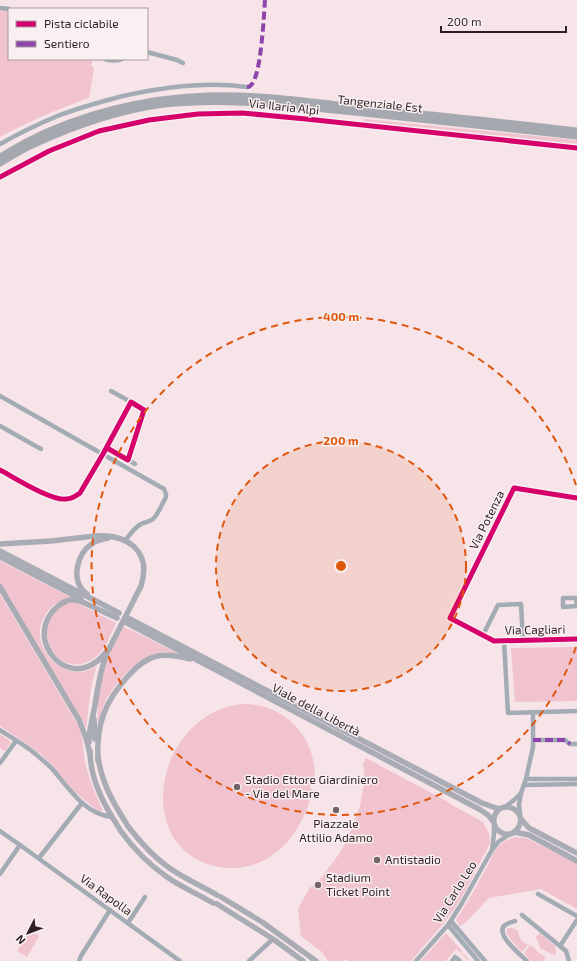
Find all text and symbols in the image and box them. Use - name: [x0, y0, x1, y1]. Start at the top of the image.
- legend: [8, 8, 148, 60]
- scale bar: [441, 8, 566, 34]
- text: 200 m: [447, 14, 481, 28]
- text: Pista ciclabile: [44, 16, 119, 30]
- text: Sentiero: [44, 36, 90, 50]
- street label: Tangenziale Est: [337, 92, 424, 114]
- street label: Via Ilaria Alpi: [248, 95, 320, 117]
- text: 400 m: [323, 309, 359, 323]
- text: 200 m: [323, 433, 359, 447]
- street label: Via Potenza: [466, 488, 506, 551]
- centre of rings: [334, 559, 348, 573]
- street label: Via Cagliari: [505, 621, 565, 637]
- street label: Viale della Libertà: [270, 680, 363, 738]
- place label: Stadio Ettore Giardiniero - Via del Mare: [245, 772, 378, 800]
- marker: Stadio Ettore Giardiniero - Via del Mare: [232, 782, 242, 792]
- marker: Piazzale Attilio Adamo: [331, 805, 341, 815]
- place label: Piazzale Attilio Adamo: [299, 816, 373, 844]
- place label: Antistadio: [385, 852, 441, 866]
- marker: Antistadio: [372, 855, 382, 865]
- street label: Via Carlo Leo: [430, 858, 479, 925]
- place label: Stadium Ticket Point: [326, 870, 390, 898]
- street label: Via Rapolla: [78, 871, 135, 918]
- marker: Stadium Ticket Point: [313, 880, 323, 890]
- north arrow: [8, 913, 48, 953]
- text: N: [13, 933, 28, 947]

